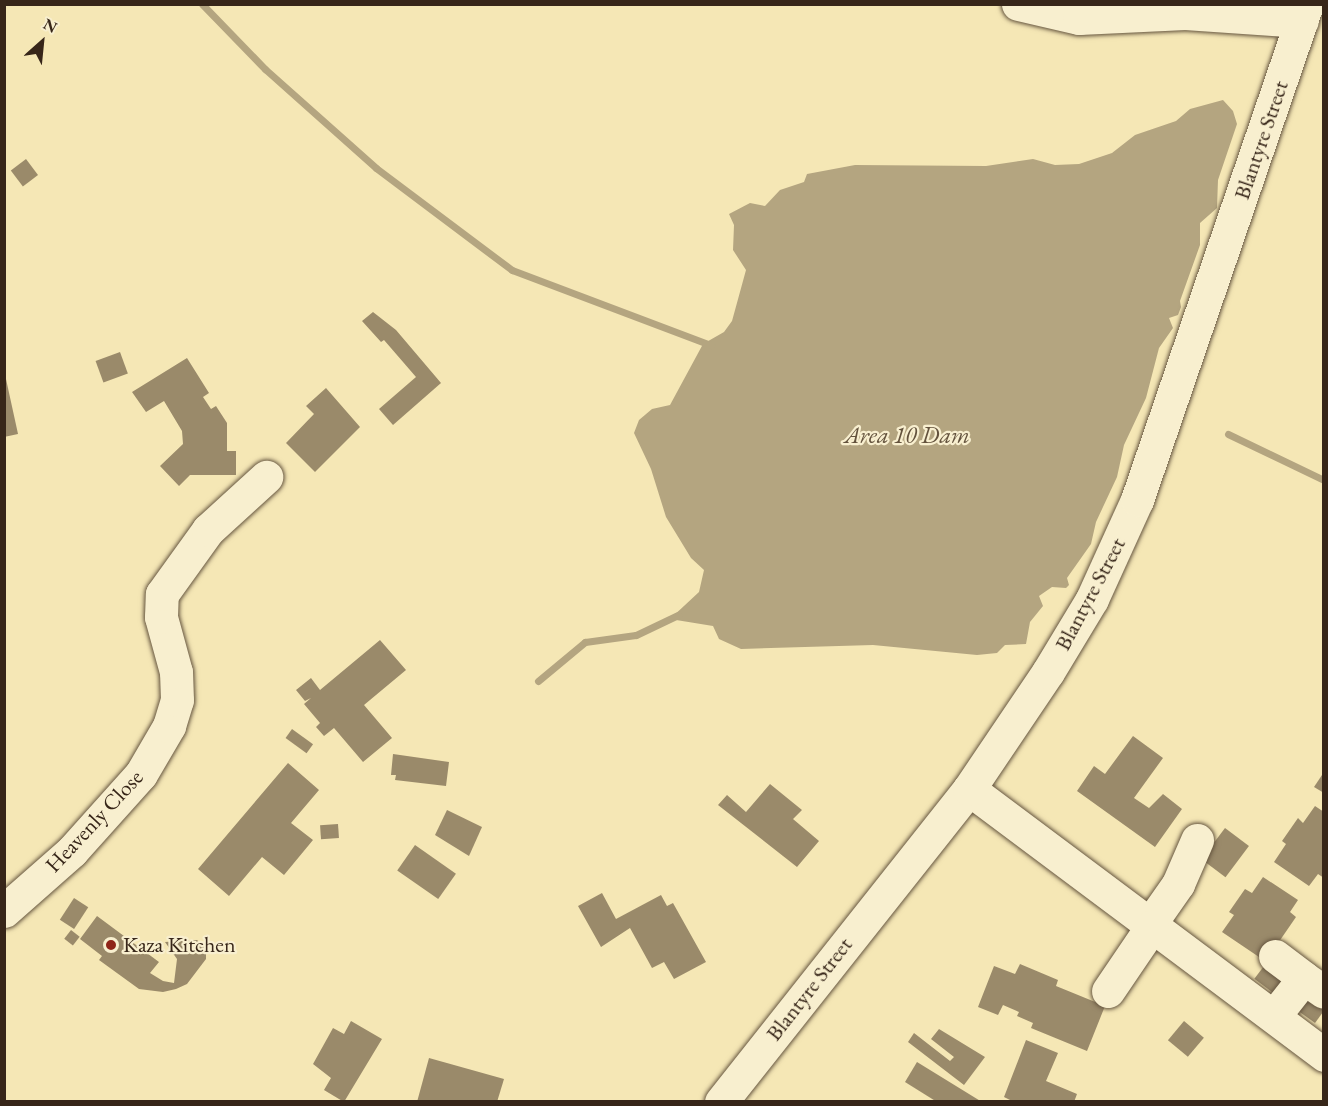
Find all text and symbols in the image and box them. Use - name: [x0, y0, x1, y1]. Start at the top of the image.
- north arrow: [12, 12, 72, 72]
- text: N: [40, 13, 61, 38]
- street label: Blantyre Street: [1228, 77, 1294, 203]
- water label: Area 10 Dam: [844, 421, 970, 449]
- street label: Blantyre Street: [1049, 533, 1131, 655]
- street label: Heavenly Close: [40, 764, 148, 878]
- place label: Kaza Kitchen: [123, 932, 236, 958]
- street label: Blantyre Street: [760, 932, 858, 1046]
- marker: Kaza Kitchen: [104, 938, 118, 952]

